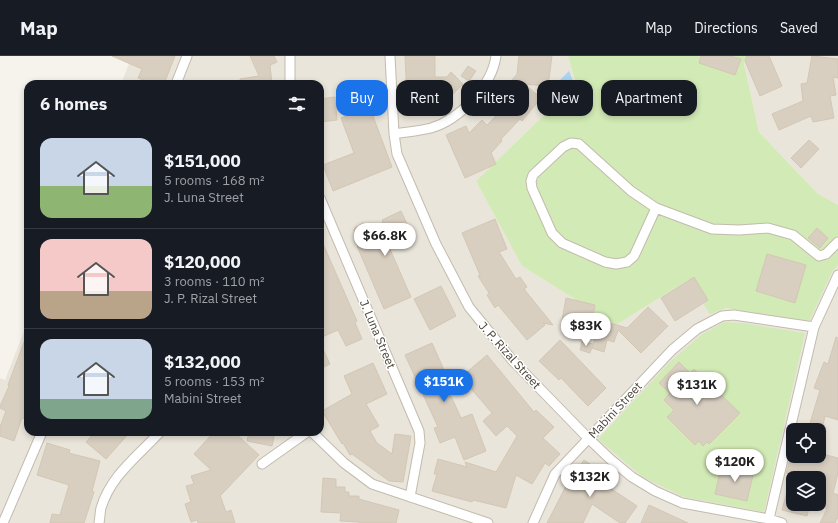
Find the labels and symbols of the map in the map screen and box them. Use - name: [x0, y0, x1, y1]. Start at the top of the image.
- pin: $66.8K: [352, 223, 418, 257]
- street label: J. Luna Street: [357, 297, 399, 371]
- pin: $83K: [562, 313, 610, 347]
- street label: J. P. Rizal Street: [476, 318, 544, 392]
- pin: $151K: [416, 369, 472, 403]
- pin: $131K: [669, 372, 725, 406]
- street label: Mabini Street: [585, 379, 645, 441]
- pin: $120K: [707, 449, 763, 483]
- pin: $132K: [562, 464, 618, 498]

